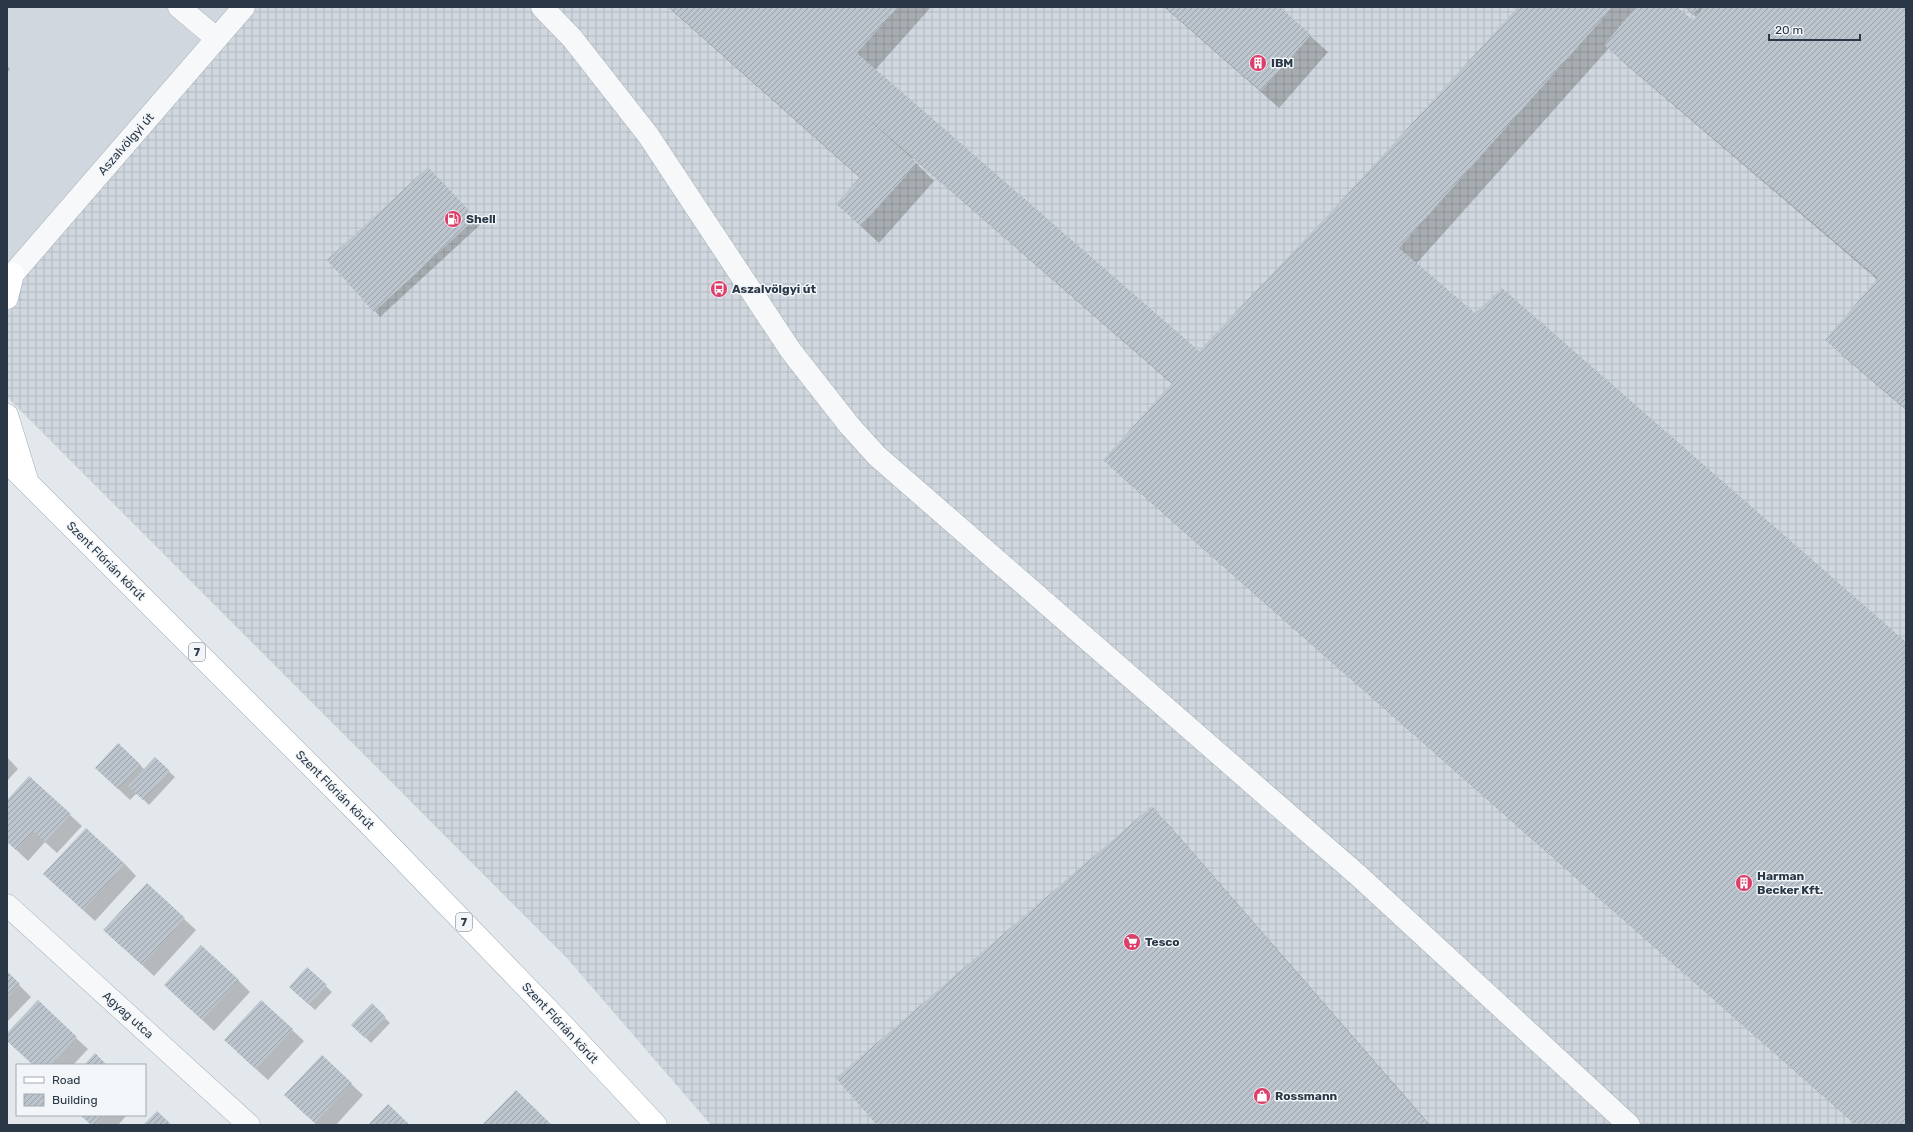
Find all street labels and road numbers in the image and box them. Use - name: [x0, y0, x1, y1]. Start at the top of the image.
- street label: Aszalvölgyi út: [95, 110, 157, 178]
- street label: Szent Flórián körút: [64, 519, 148, 603]
- road number: 7: [189, 643, 205, 661]
- street label: Szent Flórián körút: [293, 748, 377, 832]
- road number: 7: [456, 913, 472, 931]
- street label: Szent Flórián körút: [519, 980, 601, 1067]
- street label: Agyag utca: [100, 989, 156, 1041]

